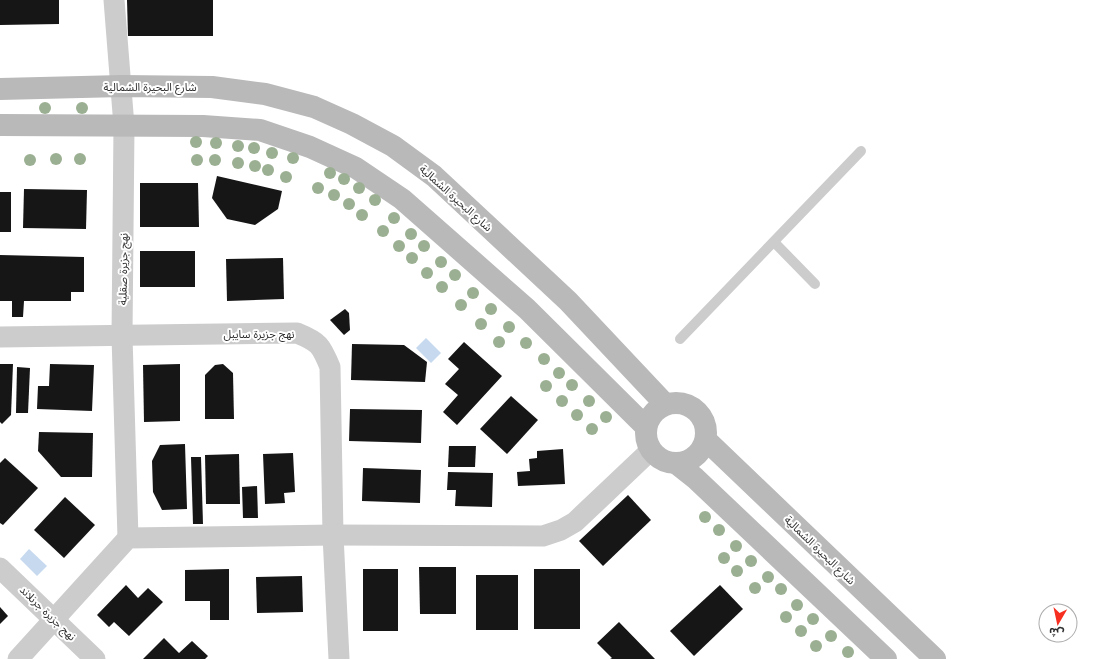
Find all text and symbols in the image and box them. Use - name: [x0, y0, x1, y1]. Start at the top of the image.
- street label: شارع البحيرة الشمالية: [103, 80, 197, 95]
- street label: شارع البحيرة الشمالية: [416, 162, 496, 235]
- street label: نهج جزيرة صقلية: [115, 233, 132, 305]
- street label: نهج جزيرة سايبل: [224, 327, 295, 342]
- street label: شارع البحيرة الشمالية: [781, 513, 859, 588]
- street label: نهج جزيرة جرنلاند: [16, 583, 79, 644]
- north arrow: [1038, 603, 1078, 643]
- text: ش: [1048, 625, 1065, 641]

